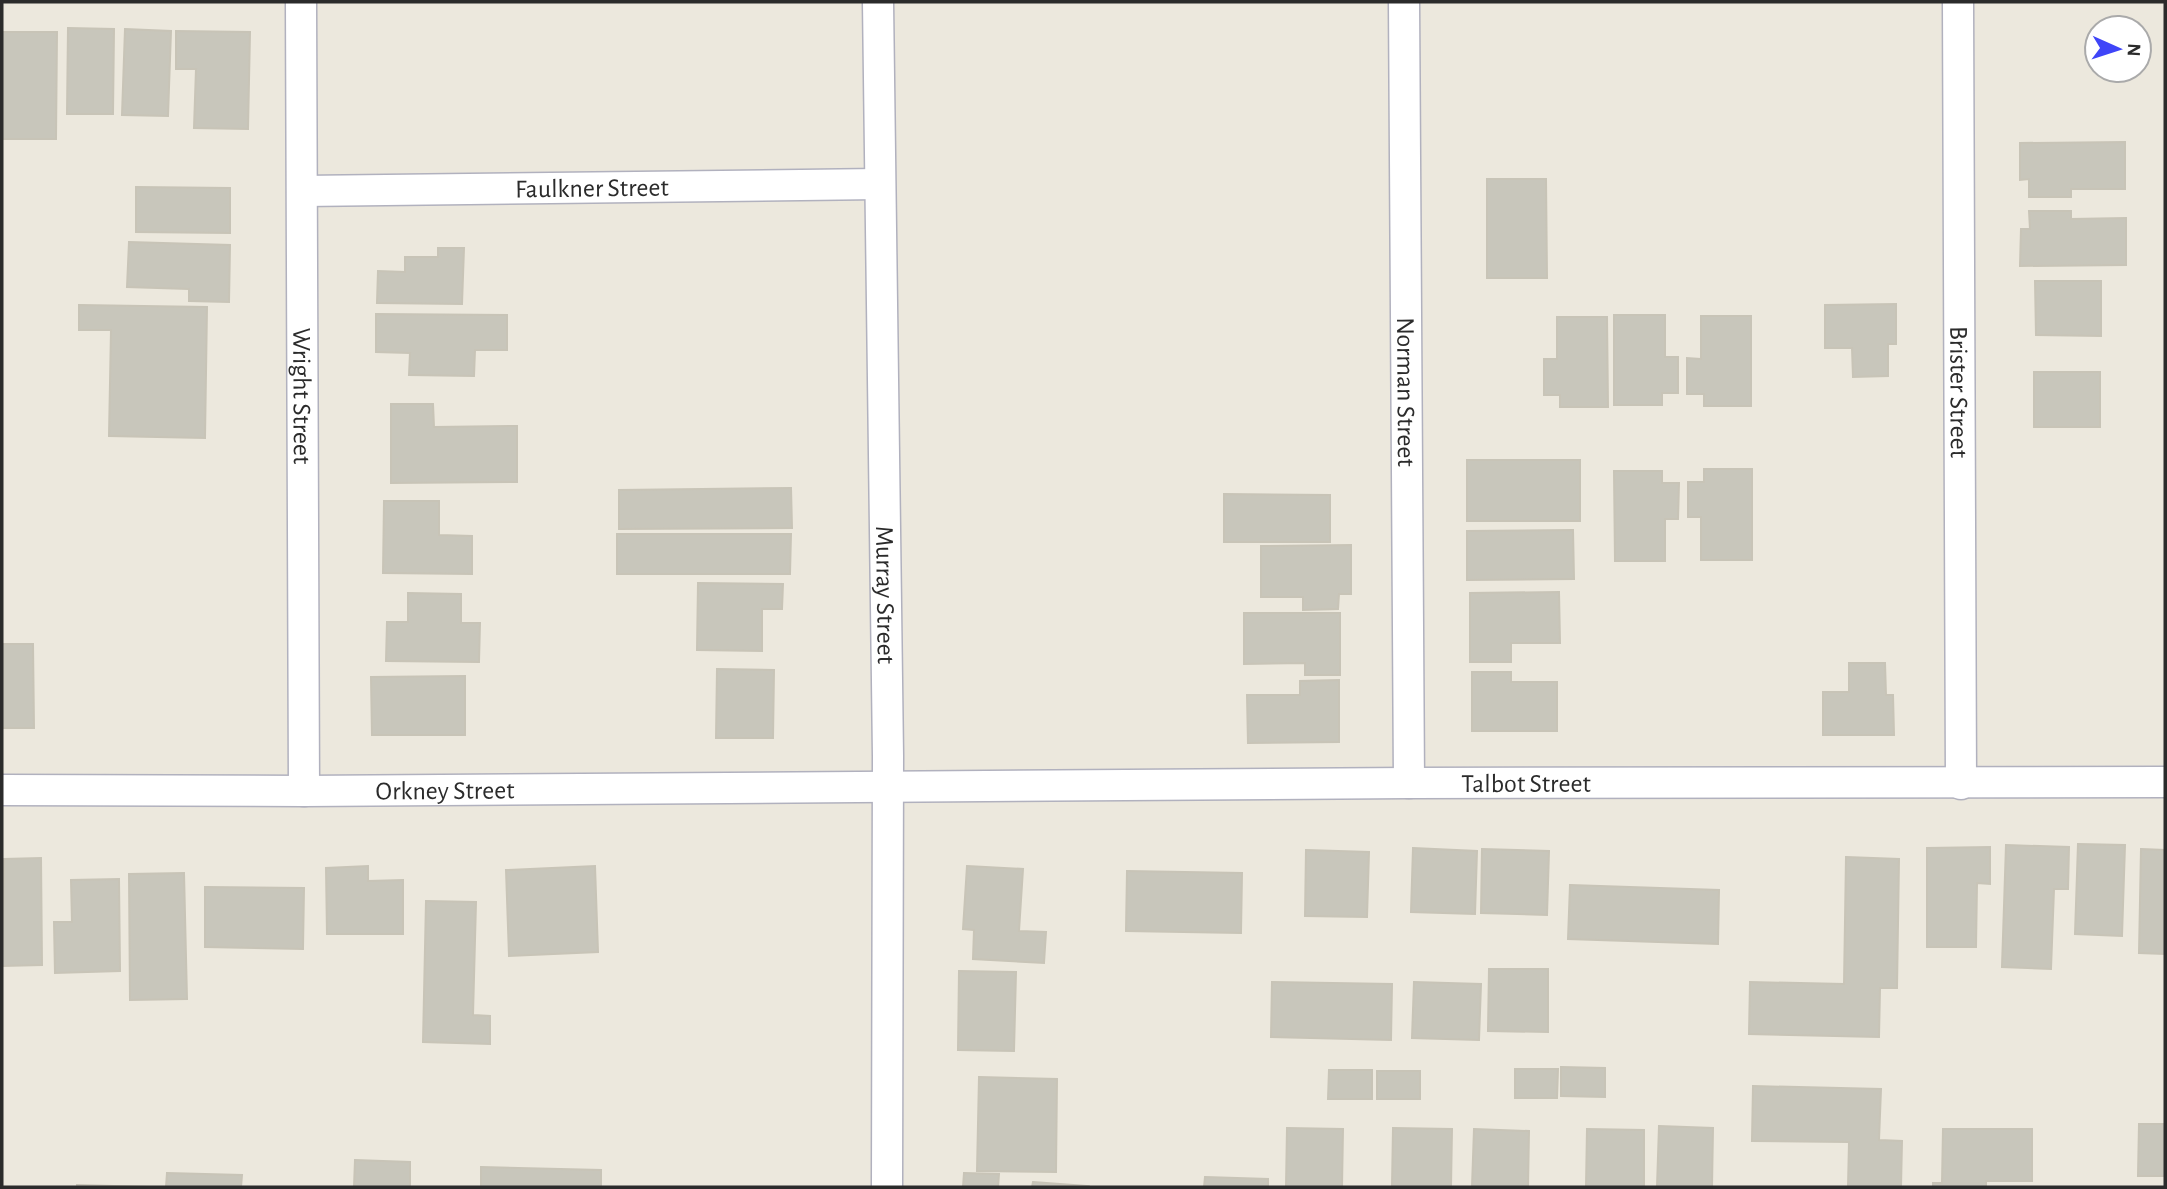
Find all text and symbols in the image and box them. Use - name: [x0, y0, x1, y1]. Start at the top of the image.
- north arrow: [2083, 14, 2153, 84]
- text: N: [2124, 43, 2143, 57]
- street label: Faulkner Street: [515, 175, 669, 202]
- street label: Norman Street: [1392, 317, 1419, 467]
- street label: Brister Street: [1945, 326, 1972, 458]
- street label: Wright Street: [288, 328, 315, 464]
- street label: Murray Street: [871, 526, 899, 664]
- street label: Talbot Street: [1461, 771, 1591, 797]
- street label: Orkney Street: [375, 777, 515, 804]

